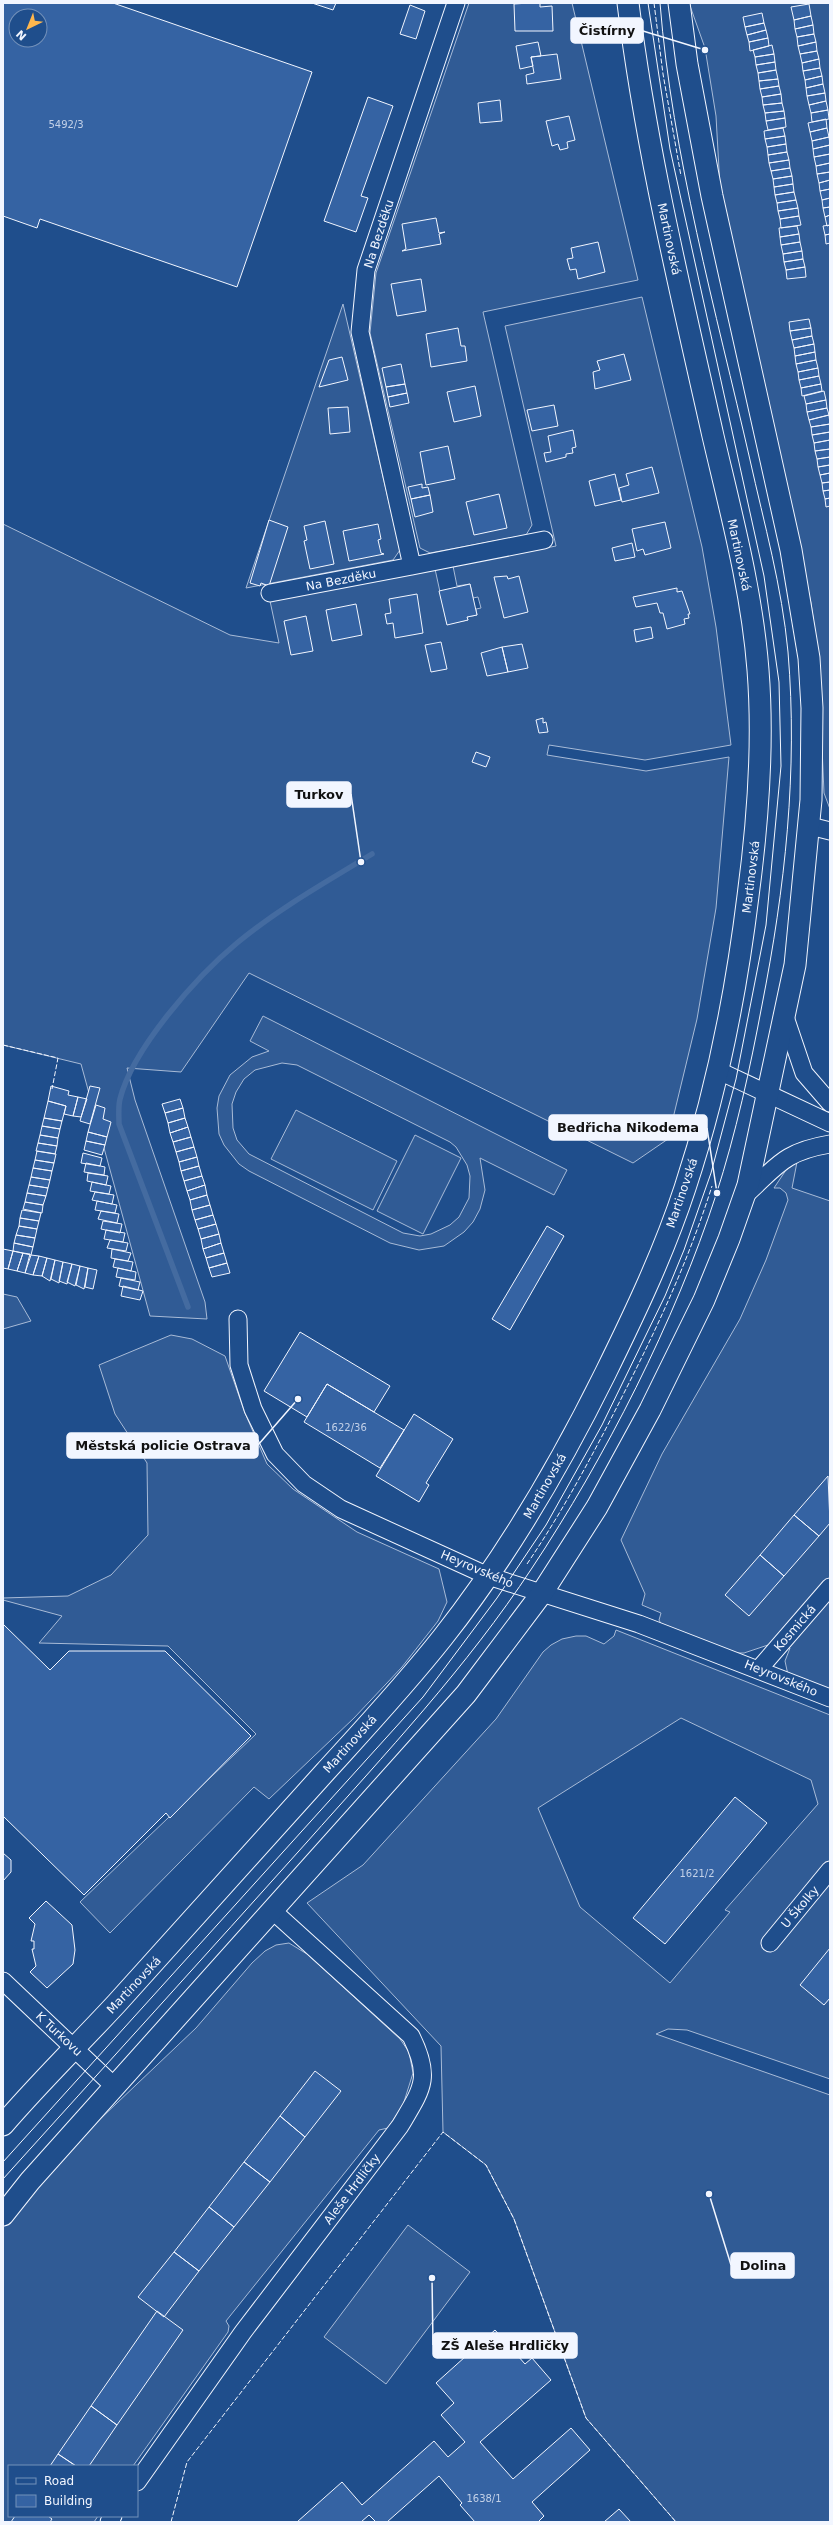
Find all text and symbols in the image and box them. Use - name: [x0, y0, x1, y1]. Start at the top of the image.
- north arrow: [8, 8, 48, 48]
- callout: Čistírny: [571, 18, 643, 43]
- text: Čistírny: [579, 23, 636, 38]
- text: N: [14, 27, 29, 43]
- house number: 5492/3: [48, 119, 84, 130]
- street label: Na Bezděku: [361, 198, 397, 270]
- street label: Martinovská: [655, 202, 683, 276]
- street label: Martinovská: [725, 518, 753, 592]
- street label: Na Bezděku: [305, 566, 377, 594]
- callout: Turkov: [287, 782, 351, 807]
- text: Turkov: [295, 787, 344, 802]
- street label: Martinovská: [740, 840, 762, 914]
- callout: Bedřicha Nikodema: [549, 1115, 707, 1140]
- text: Bedřicha Nikodema: [557, 1120, 699, 1135]
- street label: Martinovská: [663, 1156, 701, 1230]
- house number: 1622/36: [325, 1422, 367, 1433]
- callout: Městská policie Ostrava: [67, 1433, 258, 1458]
- text: Městská policie Ostrava: [75, 1438, 251, 1453]
- street label: Martinovská: [521, 1451, 569, 1521]
- street label: Heyrovského: [438, 1547, 516, 1591]
- street label: Kosmická: [771, 1602, 819, 1654]
- street label: Heyrovského: [742, 1657, 820, 1699]
- street label: Martinovská: [320, 1712, 380, 1776]
- house number: 1621/2: [679, 1868, 715, 1879]
- street label: U Školky: [777, 1882, 822, 1931]
- street label: Martinovská: [104, 1954, 164, 2016]
- street label: K Turkovu: [33, 2009, 85, 2059]
- street label: Aleše Hrdličky: [321, 2151, 383, 2227]
- callout: Dolina: [731, 2253, 794, 2278]
- text: Dolina: [740, 2258, 786, 2273]
- callout: ZŠ Aleše Hrdličky: [433, 2333, 577, 2358]
- text: ZŠ Aleše Hrdličky: [441, 2338, 570, 2353]
- legend: [8, 2465, 138, 2517]
- text: Road: [44, 2474, 74, 2488]
- house number: 1638/1: [466, 2493, 502, 2504]
- text: Building: [44, 2494, 93, 2508]

